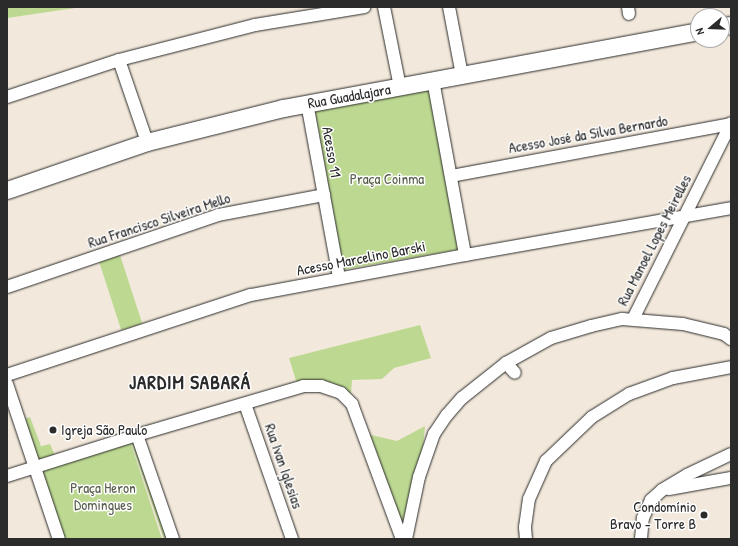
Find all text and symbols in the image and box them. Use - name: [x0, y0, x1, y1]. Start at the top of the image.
- north arrow: [690, 8, 730, 48]
- text: N: [692, 27, 707, 37]
- street label: Rua Guadalajara: [306, 80, 392, 112]
- street label: Acesso José da Silva Bernardo: [507, 111, 669, 157]
- street label: Acesso 11: [319, 125, 345, 179]
- park label: Praça Coinma: [350, 170, 424, 188]
- street label: Rua Manoel Lopes Meirelles: [613, 171, 695, 309]
- street label: Rua Francisco Silveira Mello: [86, 188, 232, 252]
- street label: Acesso Marcelino Barski: [295, 237, 427, 279]
- district label: JARDIM SABARÁ: [129, 372, 251, 394]
- place label: Igreja São Paulo: [61, 421, 147, 439]
- street label: Rua Ivan Iglesias: [261, 421, 307, 511]
- marker: Igreja São Paulo: [48, 425, 58, 435]
- park label: Praça Heron Domingues: [70, 478, 136, 513]
- place label: Condomínio Bravo - Torre B: [610, 497, 696, 532]
- marker: Condomínio Bravo - Torre B: [699, 510, 709, 520]

